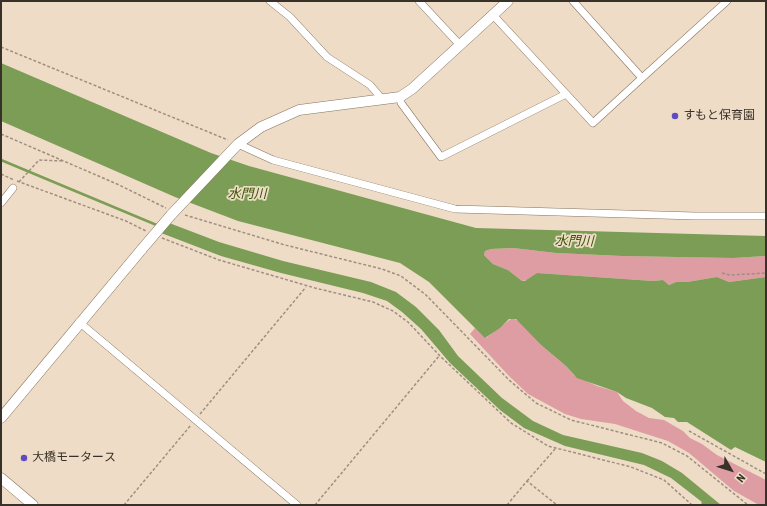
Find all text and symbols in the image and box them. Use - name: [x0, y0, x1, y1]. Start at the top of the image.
- place label: すもと保育園: [683, 109, 755, 123]
- marker: すもと保育園: [670, 111, 680, 121]
- water label: 水門川: [228, 187, 266, 203]
- water label: 水門川: [554, 234, 594, 250]
- north arrow: [711, 450, 751, 490]
- place label: 大橋モータース: [32, 451, 116, 465]
- marker: 大橋モータース: [19, 453, 29, 463]
- text: N: [734, 471, 748, 485]

